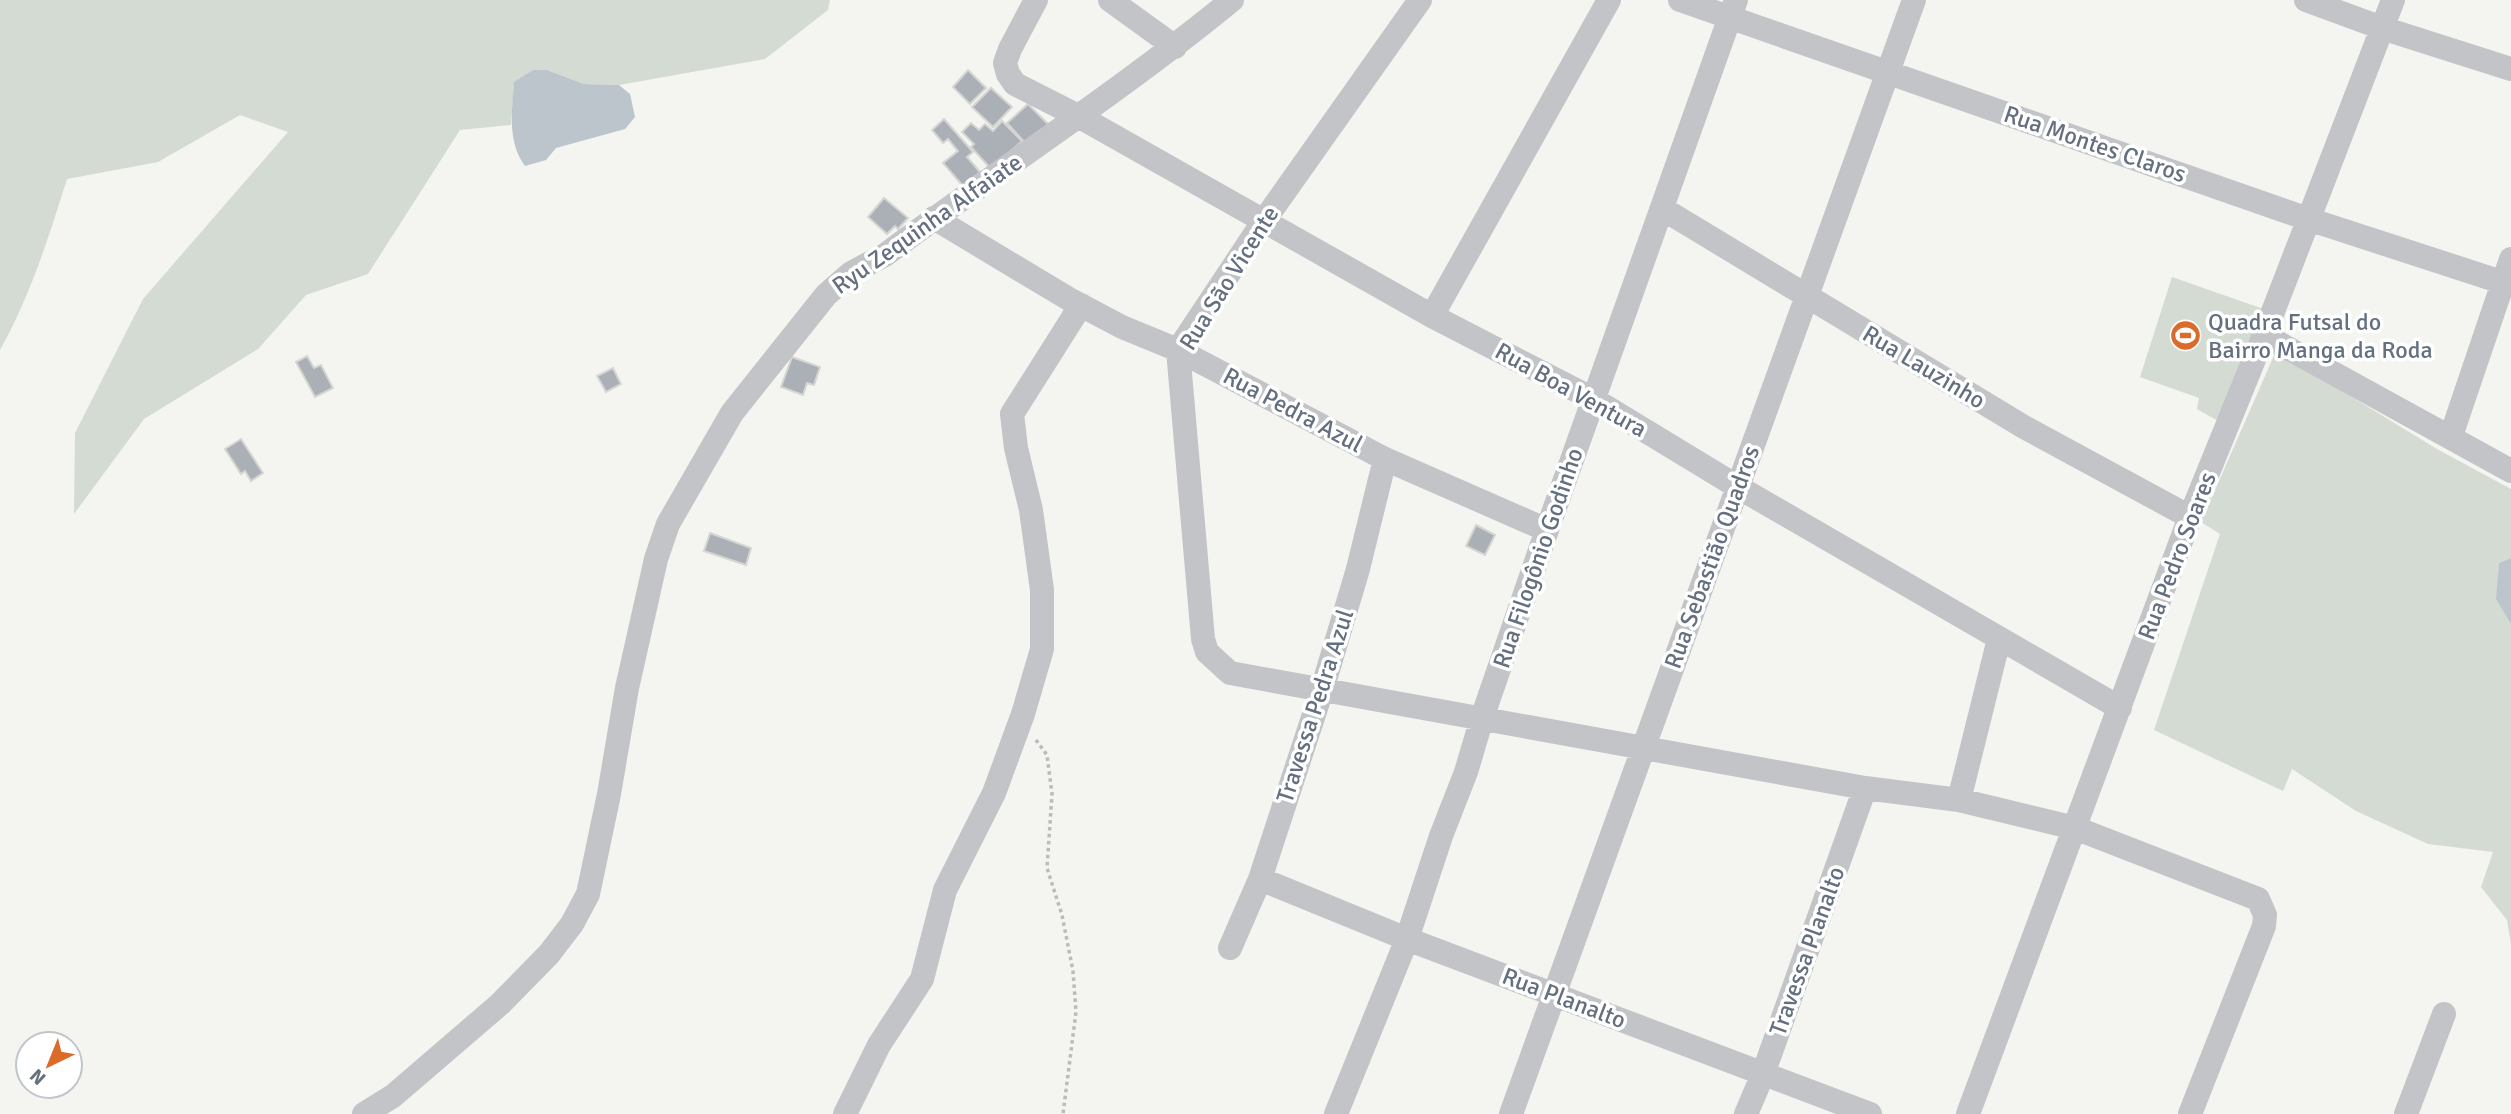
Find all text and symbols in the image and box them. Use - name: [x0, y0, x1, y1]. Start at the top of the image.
- street label: Rua Montes Claros: [2000, 99, 2190, 189]
- street label: Ryu Zequinha Alfaiate: [826, 147, 1028, 301]
- street label: Rua São Vicente: [1173, 200, 1285, 356]
- place label: Quadra Futsal do Bairro Manga da Roda: [2208, 307, 2433, 365]
- street label: Rua Lauzinho: [1857, 319, 1991, 415]
- sports icon: Quadra Futsal do Bairro Manga da Roda: [2168, 319, 2202, 353]
- street label: Rua Boa Ventura: [1490, 336, 1652, 444]
- street label: Rua Pedra Azul: [1218, 361, 1368, 459]
- street label: Rua Sebastião Quadros: [1658, 441, 1766, 673]
- street label: Rua Filogônio Godinho: [1486, 444, 1590, 672]
- street label: Rua Pedro Soares: [2131, 468, 2223, 644]
- street label: Travessa Pedra Azul: [1270, 606, 1360, 806]
- street label: Travessa Planalto: [1763, 862, 1851, 1040]
- street label: Rua Planalto: [1498, 961, 1630, 1035]
- north arrow: [14, 1030, 84, 1100]
- text: N: [25, 1063, 51, 1090]

